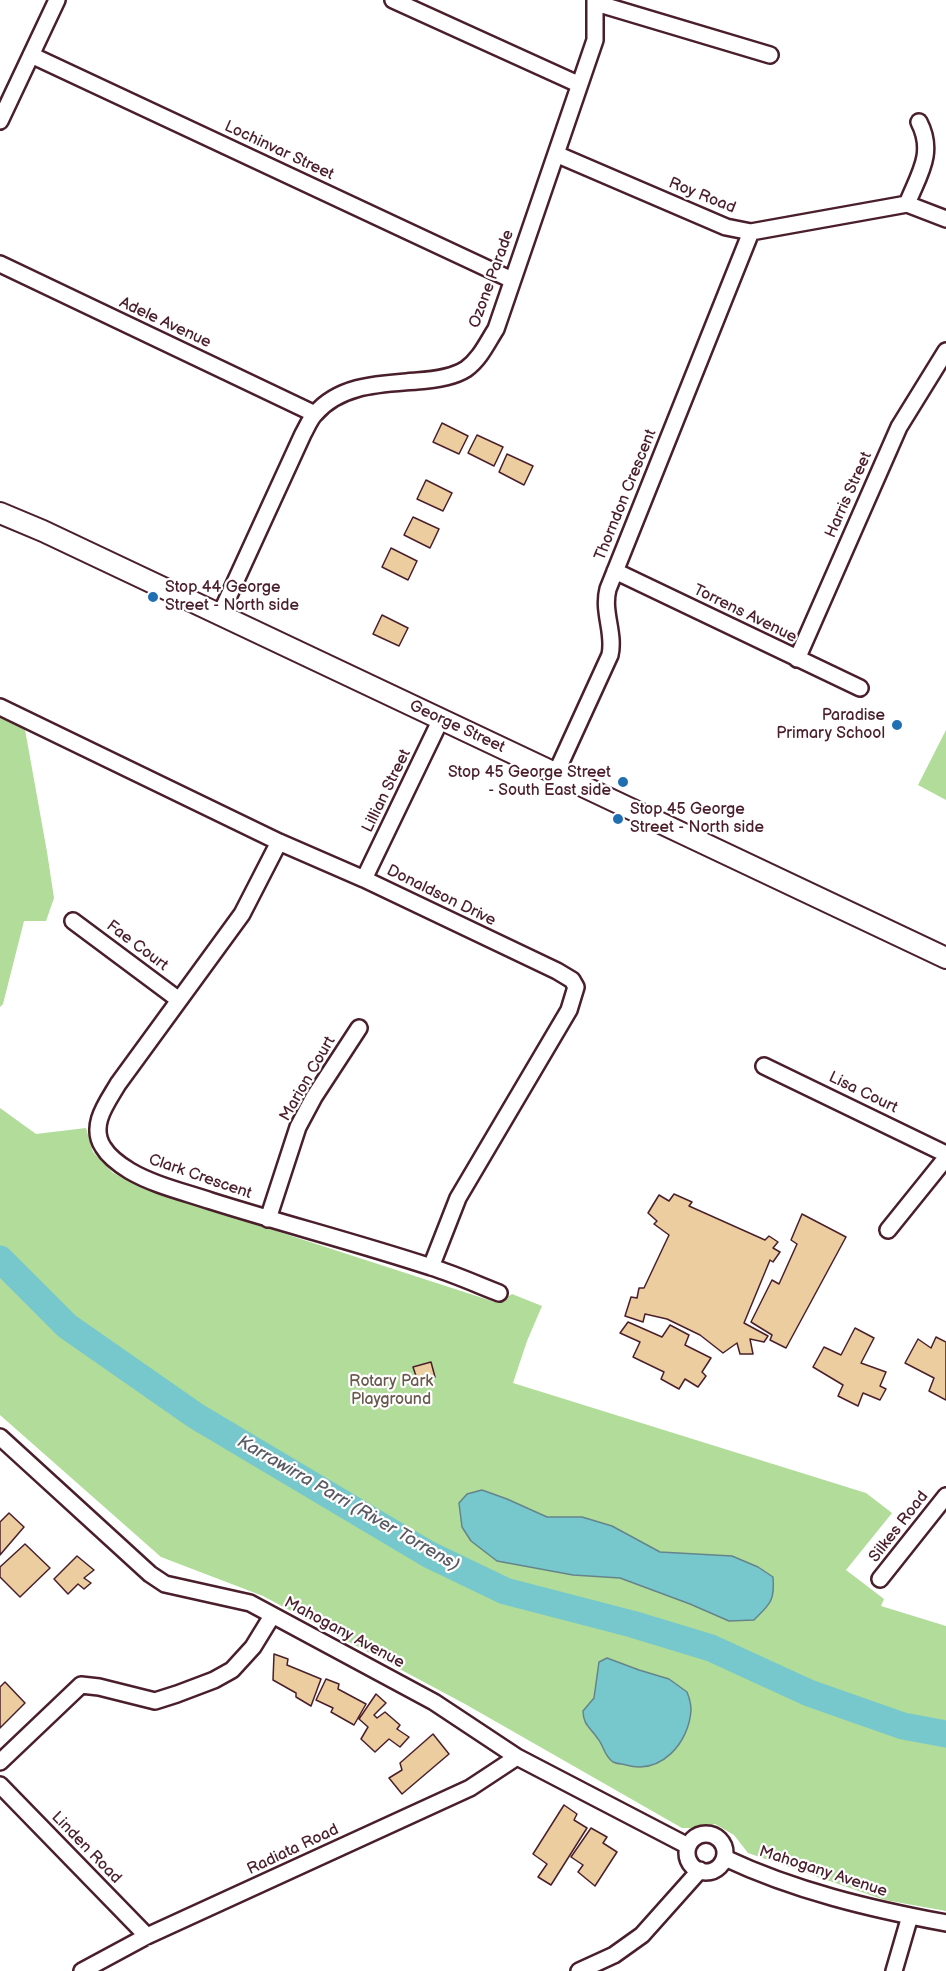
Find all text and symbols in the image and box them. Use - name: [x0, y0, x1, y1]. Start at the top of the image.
- street label: Lochinvar Street: [221, 117, 337, 185]
- street label: Roy Road: [666, 174, 738, 218]
- street label: Ozone Parade: [465, 227, 519, 331]
- street label: Adele Avenue: [116, 293, 214, 353]
- street label: Thorndon Crescent: [591, 427, 661, 563]
- street label: Harris Street: [821, 449, 877, 541]
- place label: Stop 44 George Street - North side: [165, 578, 299, 616]
- street label: Torrens Avenue: [690, 581, 800, 647]
- marker: Stop 44 George Street - North side: [146, 590, 160, 604]
- street label: George Street: [406, 697, 508, 757]
- place label: Paradise Primary School: [776, 706, 885, 744]
- marker: Paradise Primary School: [890, 718, 904, 732]
- street label: Lillian Street: [359, 746, 415, 836]
- place label: Stop 45 George Street - South East side: [448, 763, 611, 801]
- marker: Stop 45 George Street - South East side: [616, 775, 630, 789]
- place label: Stop 45 George Street - North side: [630, 800, 764, 838]
- marker: Stop 45 George Street - North side: [611, 812, 625, 826]
- street label: Donaldson Drive: [383, 861, 499, 931]
- street label: Fae Court: [102, 917, 172, 975]
- street label: Marion Court: [276, 1033, 340, 1125]
- street label: Lisa Court: [825, 1068, 901, 1118]
- street label: Clark Crescent: [146, 1150, 254, 1204]
- park label: Rotary Park Playground: [349, 1372, 433, 1410]
- water label: Karrawirra Parri (River Torrens): [233, 1431, 463, 1577]
- street label: Silkes Road: [865, 1488, 933, 1566]
- street label: Mahogany Avenue: [281, 1593, 407, 1673]
- street label: Linden Road: [47, 1808, 125, 1888]
- street label: Radiata Road: [244, 1820, 342, 1880]
- street label: Mahogany Avenue: [757, 1842, 889, 1902]

